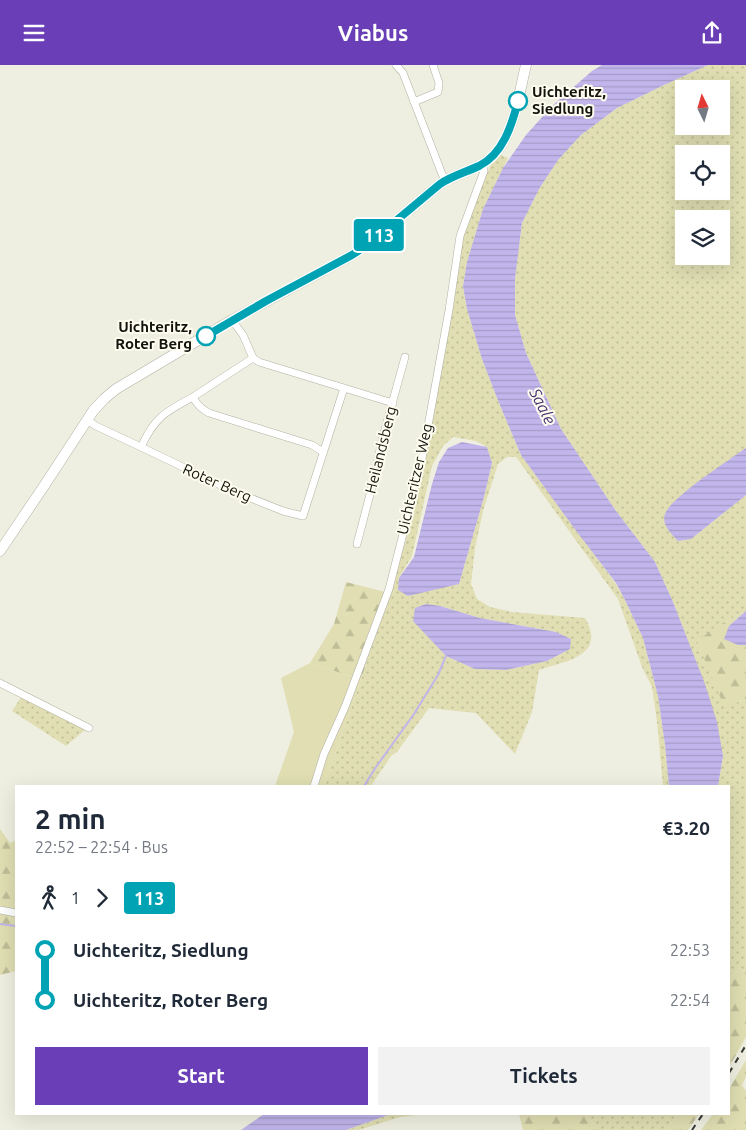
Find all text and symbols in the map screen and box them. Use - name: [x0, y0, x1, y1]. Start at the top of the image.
- icon: menu: [20, 19, 48, 47]
- icon: share: [698, 19, 726, 47]
- text: Viabus: [338, 20, 408, 45]
- north arrow: [675, 80, 730, 135]
- map controls: [675, 80, 730, 265]
- place label: Uichteritz, Siedlung: [532, 83, 606, 117]
- marker: Uichteritz, Siedlung: [508, 91, 528, 111]
- button: locate: [675, 145, 730, 200]
- button: layers: [675, 210, 730, 265]
- line badge: 113: [350, 219, 408, 251]
- text: 113: [364, 225, 394, 245]
- place label: Uichteritz, Roter Berg: [115, 318, 192, 352]
- marker: Uichteritz, Roter Berg: [196, 326, 216, 346]
- water label: Saale: [526, 384, 560, 427]
- street label: Heilandsberg: [361, 405, 400, 495]
- street label: Uichteritzer Weg: [393, 422, 436, 536]
- street label: Roter Berg: [180, 460, 254, 505]
- text: 2 min: [35, 803, 106, 834]
- text: €3.20: [662, 817, 710, 839]
- text: 22:52 – 22:54 · Bus: [35, 838, 168, 856]
- icon: walk: [35, 884, 63, 912]
- icon: forward: [88, 884, 116, 912]
- text: 113: [134, 888, 165, 908]
- text: 1: [71, 889, 80, 907]
- text: Uichteritz, Siedlung: [73, 939, 249, 961]
- text: 22:53: [670, 941, 710, 959]
- text: Uichteritz, Roter Berg: [73, 989, 268, 1011]
- text: 22:54: [670, 991, 710, 1009]
- button: Start: [35, 1047, 368, 1105]
- button: Tickets: [378, 1047, 710, 1105]

